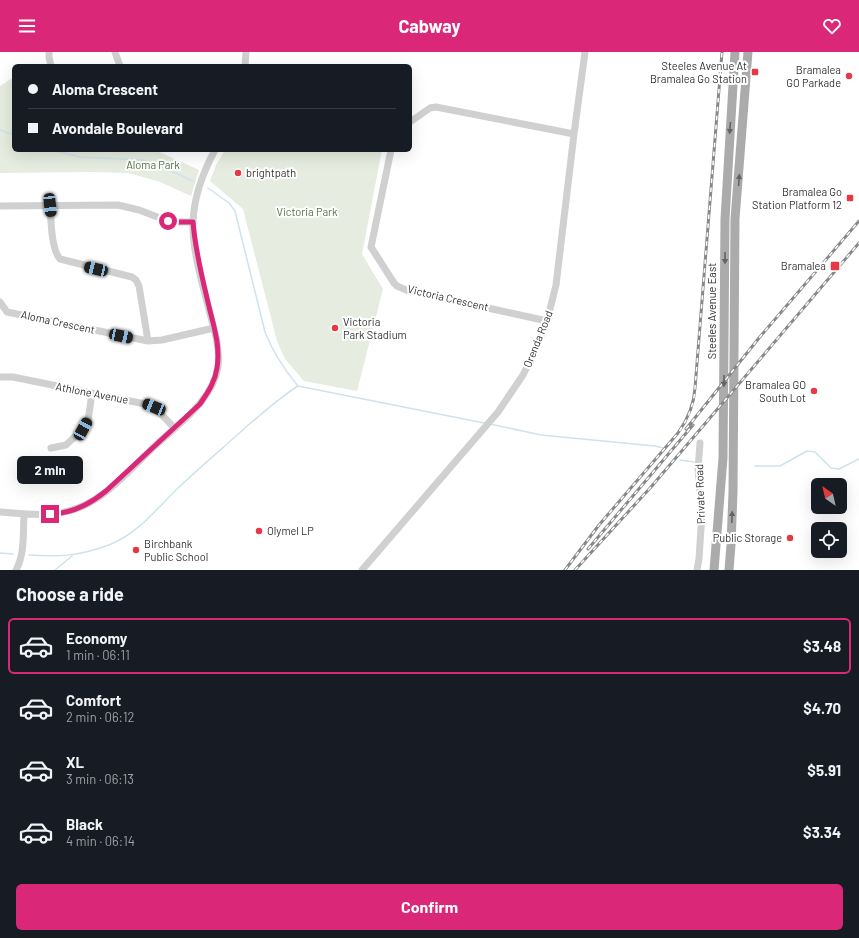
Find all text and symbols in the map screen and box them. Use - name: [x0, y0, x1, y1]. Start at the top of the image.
- icon: menu: [16, 15, 38, 37]
- text: Cabway: [398, 15, 461, 37]
- icon: heart: [821, 15, 843, 37]
- place label: Steeles Avenue At Bramalea Go Station: [650, 59, 747, 85]
- place label: Bramalea GO Parkade: [786, 63, 841, 89]
- marker: Steeles Avenue At Bramalea Go Station: [750, 67, 760, 77]
- marker: Bramalea GO Parkade: [844, 71, 854, 81]
- text: Aloma Crescent: [52, 80, 158, 98]
- text: Avondale Boulevard: [52, 119, 183, 137]
- one-way arrow: [727, 122, 734, 134]
- park label: Aloma Park: [126, 158, 180, 171]
- place label: brightpath: [246, 166, 296, 179]
- marker: brightpath: [233, 168, 243, 178]
- one-way arrow: [735, 174, 742, 186]
- place label: Bramalea Go Station Platform 12: [752, 185, 842, 211]
- car: [43, 192, 57, 218]
- marker: Bramalea Go Station Platform 12: [845, 193, 855, 203]
- park label: Victoria Park: [276, 205, 338, 218]
- route start: [159, 212, 177, 230]
- one-way arrow: [722, 252, 728, 265]
- place label: Bramalea: [781, 259, 826, 272]
- car: [83, 260, 109, 278]
- marker: Bramalea: [829, 260, 841, 272]
- street label: Steeles Avenue East: [705, 263, 718, 359]
- street label: Victoria Crescent: [406, 282, 490, 313]
- street label: Aloma Crescent: [20, 307, 96, 336]
- street label: Orenda Road: [520, 308, 555, 369]
- place label: Victoria Park Stadium: [343, 315, 407, 341]
- marker: Victoria Park Stadium: [330, 323, 340, 333]
- car: [108, 328, 134, 344]
- one-way arrow: [721, 375, 727, 388]
- place label: Bramalea GO South Lot: [745, 378, 806, 404]
- street label: Athlone Avenue: [55, 379, 130, 406]
- marker: Bramalea GO South Lot: [809, 386, 819, 396]
- car: [141, 397, 167, 417]
- car: [72, 416, 94, 442]
- callout: 2 min: [17, 456, 83, 484]
- text: 2 min: [34, 462, 66, 478]
- street label: Private Road: [692, 464, 707, 524]
- north arrow: [811, 478, 847, 514]
- map controls: [811, 478, 847, 558]
- route end: [41, 505, 59, 523]
- one-way arrow: [729, 510, 735, 523]
- button: locate: [811, 522, 847, 558]
- place label: Olymel LP: [267, 524, 314, 537]
- marker: Olymel LP: [254, 526, 264, 536]
- place label: Public Storage: [713, 531, 782, 544]
- marker: Public Storage: [785, 533, 795, 543]
- place label: Birchbank Public School: [144, 537, 208, 563]
- marker: Birchbank Public School: [131, 545, 141, 555]
- text: Choose a ride: [16, 583, 124, 605]
- icon: car: [18, 628, 54, 664]
- text: Economy: [66, 629, 127, 647]
- text: $3.48: [803, 637, 841, 655]
- text: 1 min · 06:11: [66, 647, 130, 663]
- icon: car: [18, 690, 54, 726]
- text: Comfort: [66, 691, 121, 709]
- text: $4.70: [803, 699, 841, 717]
- text: 2 min · 06:12: [66, 709, 135, 725]
- icon: car: [18, 752, 54, 788]
- text: XL: [66, 753, 84, 771]
- text: $5.91: [807, 761, 841, 779]
- text: 3 min · 06:13: [66, 771, 134, 787]
- icon: car: [18, 814, 54, 850]
- text: Black: [66, 815, 103, 833]
- text: $3.34: [803, 823, 841, 841]
- text: 4 min · 06:14: [66, 833, 135, 849]
- button: Confirm: [16, 884, 843, 930]

